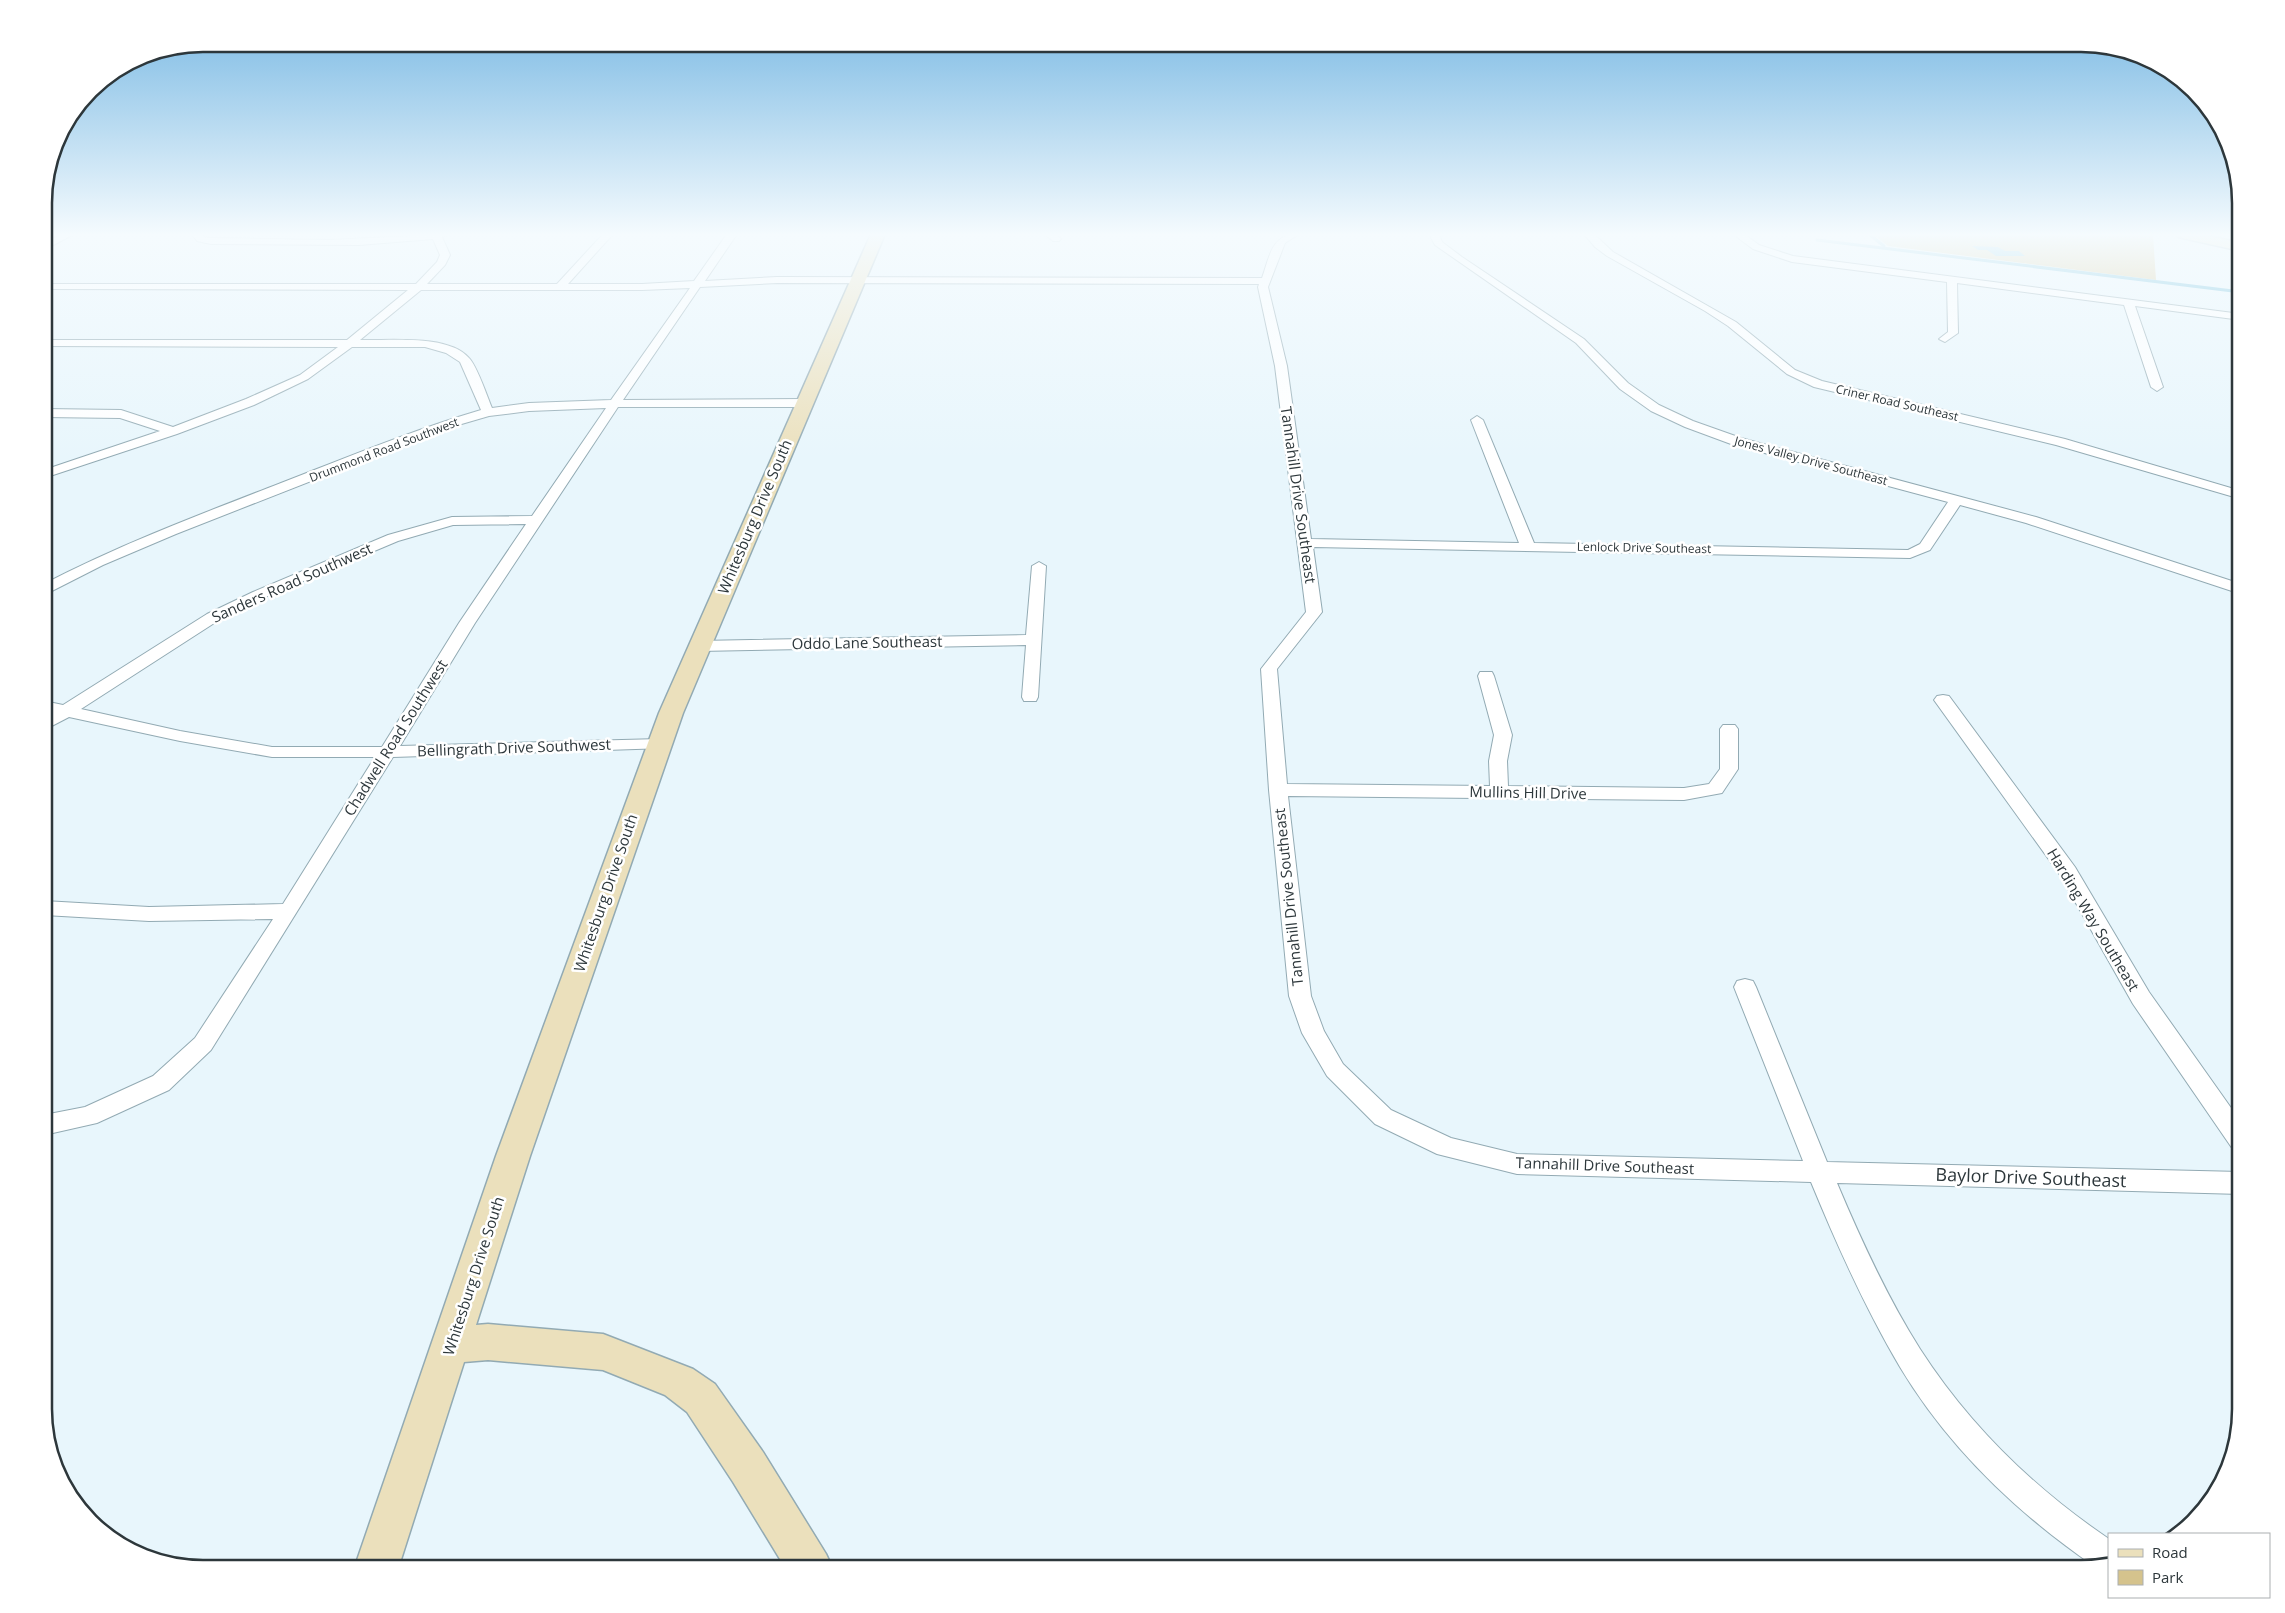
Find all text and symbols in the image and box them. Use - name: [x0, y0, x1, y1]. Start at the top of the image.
- street label: Criner Road Southeast: [1834, 380, 1960, 425]
- street label: Tannahill Drive Southeast: [1277, 405, 1321, 585]
- street label: Drummond Road Southwest: [307, 413, 461, 486]
- street label: Jones Valley Drive Southeast: [1732, 432, 1890, 489]
- street label: Whitesburg Drive South: [712, 436, 796, 597]
- street label: Sanders Road Southwest: [208, 538, 375, 627]
- street label: Lenlock Drive Southeast: [1577, 538, 1711, 557]
- street label: Oddo Lane Southeast: [791, 631, 943, 653]
- street label: Chadwell Road Southwest: [339, 655, 452, 819]
- street label: Bellingrath Drive Southwest: [417, 734, 611, 760]
- street label: Mullins Hill Drive: [1469, 781, 1587, 803]
- street label: Tannahill Drive Southeast: [1269, 807, 1307, 987]
- street label: Whitesburg Drive South: [569, 811, 642, 974]
- street label: Harding Way Southeast: [2043, 844, 2145, 995]
- street label: Tannahill Drive Southeast: [1515, 1152, 1695, 1178]
- street label: Baylor Drive Southeast: [1935, 1162, 2127, 1192]
- street label: Whitesburg Drive South: [438, 1194, 508, 1358]
- legend: [2108, 1533, 2270, 1598]
- text: Road: [2152, 1542, 2188, 1562]
- text: Park: [2152, 1567, 2183, 1587]

